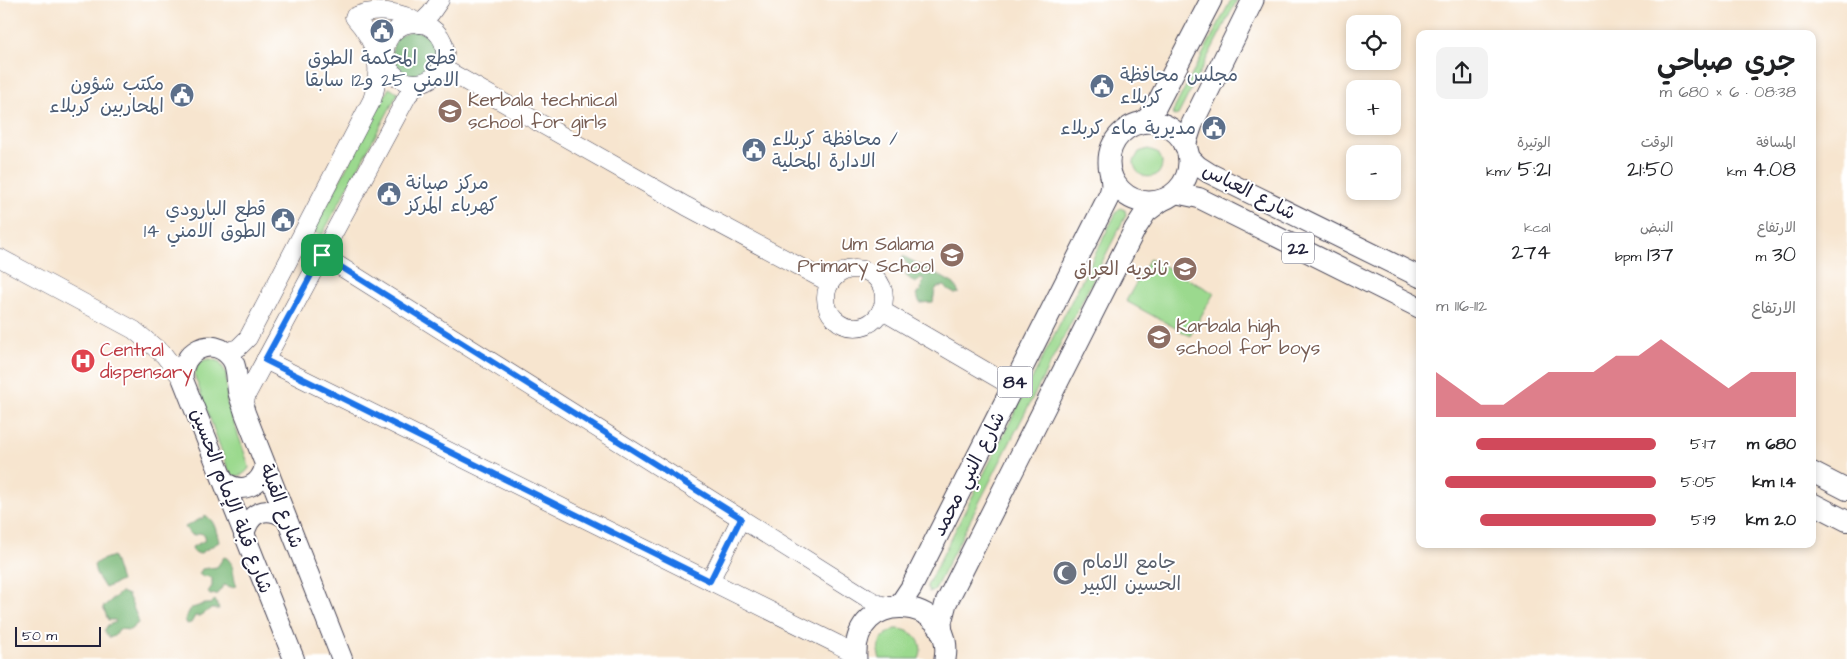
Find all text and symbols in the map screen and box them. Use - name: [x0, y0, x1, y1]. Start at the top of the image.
- map controls: [1346, 15, 1401, 200]
- button: locate: [1346, 15, 1401, 70]
- public building icon: قطع المحكمة الطوق الامني 25 و12 سابقا: [369, 18, 395, 44]
- text: جري صباحي: [1657, 42, 1796, 81]
- place label: قطع المحكمة الطوق الامني 25 و12 سابقا: [305, 45, 459, 96]
- button: share: [1436, 47, 1488, 99]
- place label: مجلس محافظة كربلاء: [1120, 62, 1238, 111]
- place label: مكتب شؤون المحاربين كربلاء: [49, 71, 164, 120]
- public building icon: مجلس محافظة كربلاء: [1089, 73, 1115, 99]
- button: +: [1346, 80, 1401, 135]
- text: 08:38 · 6 × 680 m: [1660, 81, 1796, 103]
- public building icon: مكتب شؤون المحاربين كربلاء: [169, 82, 195, 108]
- place label: Kerbala technical school for girls: [468, 87, 617, 137]
- school or university icon: Kerbala technical school for girls: [437, 98, 463, 124]
- place label: مديرية ماء كربلاء: [1060, 115, 1196, 142]
- public building icon: مديرية ماء كربلاء: [1201, 115, 1227, 141]
- place label: محافظة كربلاء / الادارة المحلية: [772, 126, 898, 175]
- text: الوتيرة: [1517, 133, 1551, 153]
- text: الوقت: [1641, 133, 1673, 153]
- text: المسافة: [1756, 133, 1796, 153]
- public building icon: محافظة كربلاء / الادارة المحلية: [741, 137, 767, 163]
- button: −: [1346, 145, 1401, 200]
- text: 5:21: [1518, 155, 1551, 184]
- text: 21:50: [1627, 155, 1673, 184]
- text: 4.08: [1752, 155, 1796, 184]
- street label: شارع العباس: [1198, 157, 1300, 227]
- text: /km: [1486, 162, 1518, 182]
- text: km: [1727, 162, 1752, 182]
- place label: مركز صيانة كهرباء المركز: [404, 170, 498, 219]
- public building icon: مركز صيانة كهرباء المركز: [376, 181, 402, 207]
- place label: قطع البارودي الطوق الامني 14: [144, 196, 266, 247]
- public building icon: قطع البارودي الطوق الامني 14: [270, 207, 296, 233]
- text: kcal: [1524, 218, 1551, 238]
- text: النبض: [1640, 218, 1673, 238]
- text: الارتفاع: [1757, 218, 1796, 238]
- place label: Um Salama Primary School: [798, 231, 934, 281]
- road number: 22: [1282, 232, 1314, 264]
- pin: [301, 234, 343, 276]
- text: 274: [1511, 238, 1551, 267]
- text: 137: [1647, 240, 1673, 269]
- text: 30: [1772, 240, 1796, 269]
- icon: arrive: [308, 241, 336, 269]
- school or university icon: Um Salama Primary School: [939, 242, 965, 268]
- text: bpm: [1615, 247, 1647, 267]
- text: m: [1756, 247, 1772, 267]
- place label: ثانويه العراق: [1074, 256, 1168, 283]
- school or university icon: ثانويه العراق: [1172, 256, 1198, 282]
- text: 112–116 m: [1436, 295, 1487, 317]
- text: الارتفاع: [1751, 297, 1796, 319]
- place label: Karbala high school for boys: [1176, 313, 1320, 363]
- school or university icon: Karbala high school for boys: [1146, 324, 1172, 350]
- place label: Central dispensary: [100, 337, 193, 387]
- hospital icon: Central dispensary: [70, 348, 96, 374]
- road number: 84: [998, 367, 1032, 398]
- street label: شارع قبلة الإمام الحسين: [183, 404, 279, 598]
- street label: شارع النبي محمد: [926, 407, 1014, 542]
- text: 5:17: [1690, 433, 1716, 455]
- text: 680 m: [1747, 433, 1796, 455]
- street label: شارع القبلة: [252, 460, 310, 552]
- text: 5:05: [1681, 471, 1716, 493]
- text: 1.4 km: [1752, 471, 1796, 493]
- text: 5:19: [1691, 509, 1716, 531]
- text: 2.0 km: [1746, 509, 1796, 531]
- place label: جامع الامام الحسين الكبير: [1080, 549, 1181, 598]
- mosque icon: جامع الامام الحسين الكبير: [1052, 560, 1078, 586]
- scale bar: [15, 624, 101, 647]
- text: 50 m: [22, 626, 57, 646]

